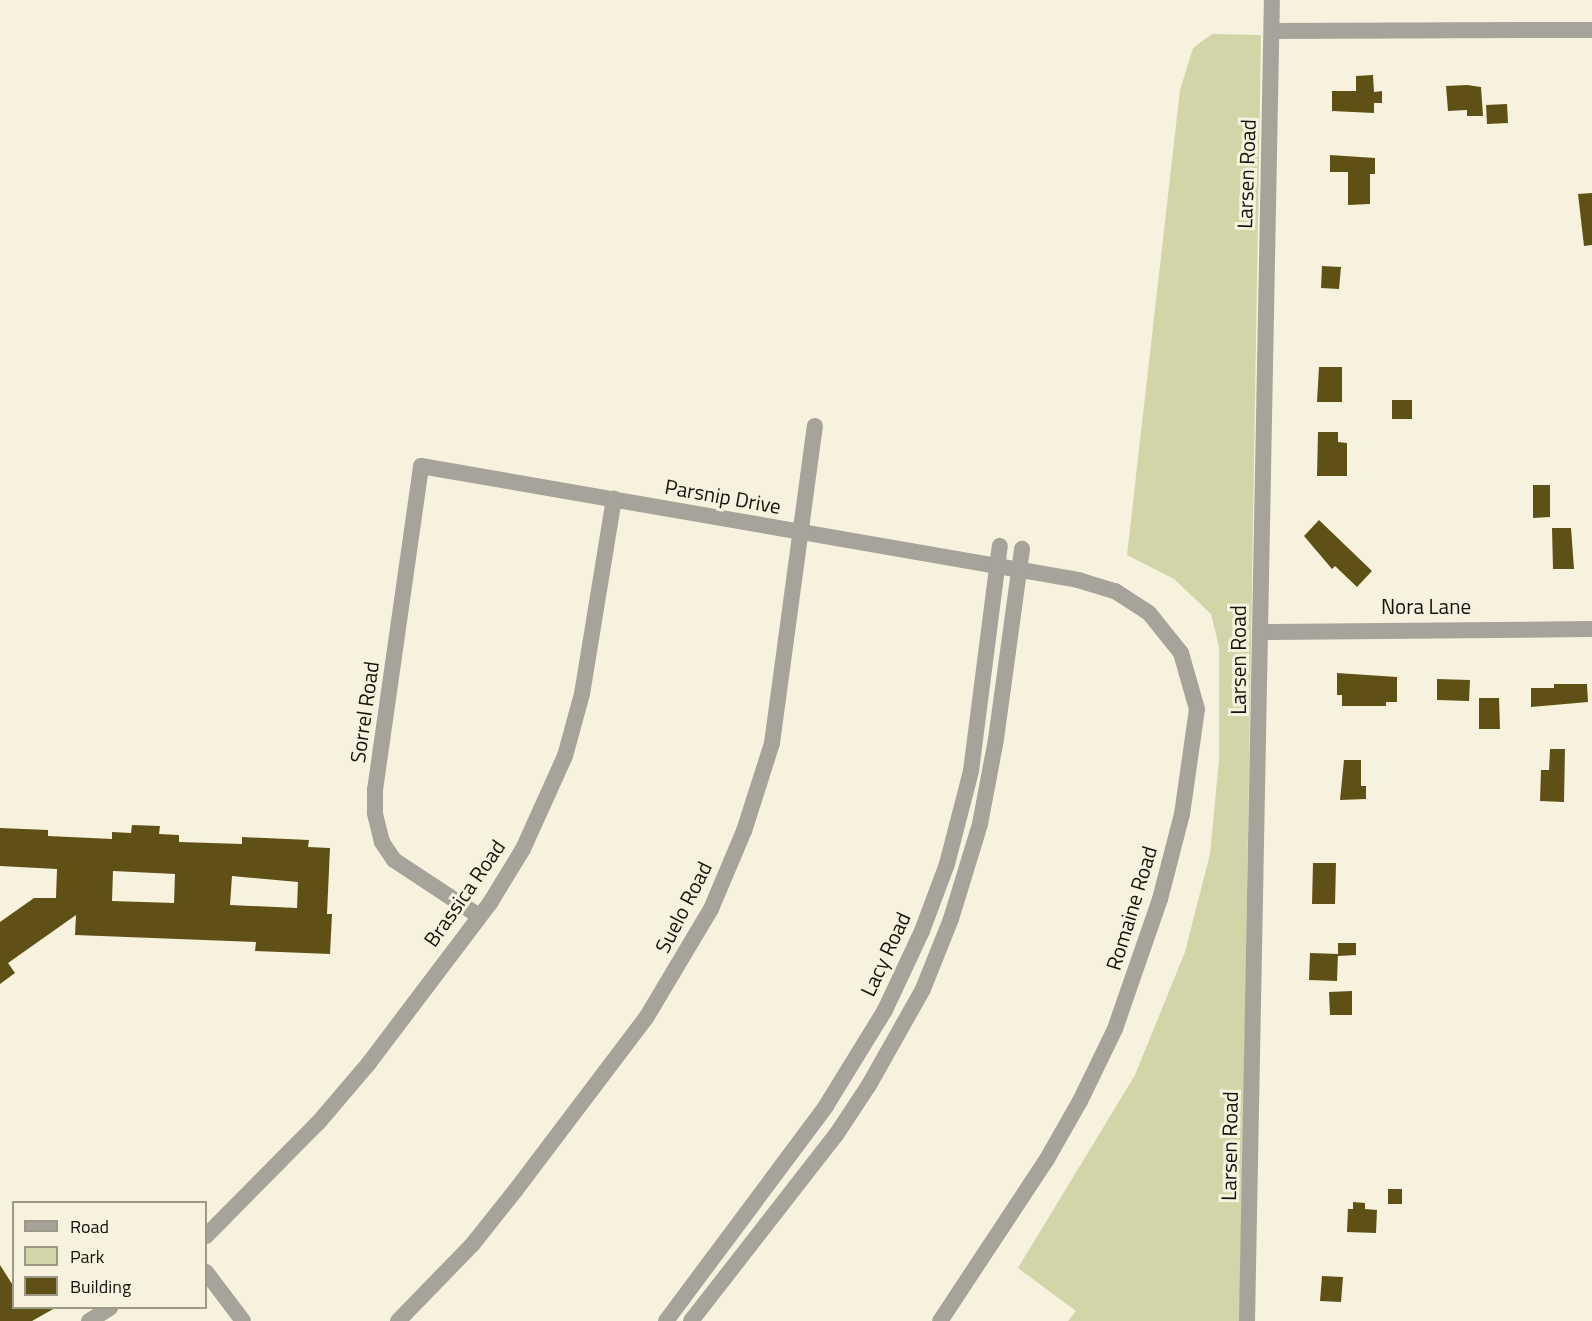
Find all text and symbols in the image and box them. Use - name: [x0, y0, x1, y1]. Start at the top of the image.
- street label: Larsen Road: [1231, 119, 1261, 229]
- street label: Parsnip Drive: [663, 473, 783, 519]
- street label: Nora Lane: [1381, 593, 1471, 619]
- street label: Larsen Road: [1225, 605, 1251, 715]
- street label: Sorrel Road: [344, 660, 384, 764]
- street label: Brassica Road: [418, 835, 510, 951]
- street label: Romaine Road: [1100, 843, 1162, 973]
- street label: Suelo Road: [649, 857, 717, 957]
- street label: Lacy Road: [855, 908, 915, 1000]
- street label: Larsen Road: [1215, 1091, 1243, 1201]
- legend: [12, 1201, 207, 1309]
- text: Road: [70, 1213, 109, 1240]
- text: Park: [70, 1243, 104, 1270]
- text: Building: [70, 1273, 131, 1300]

